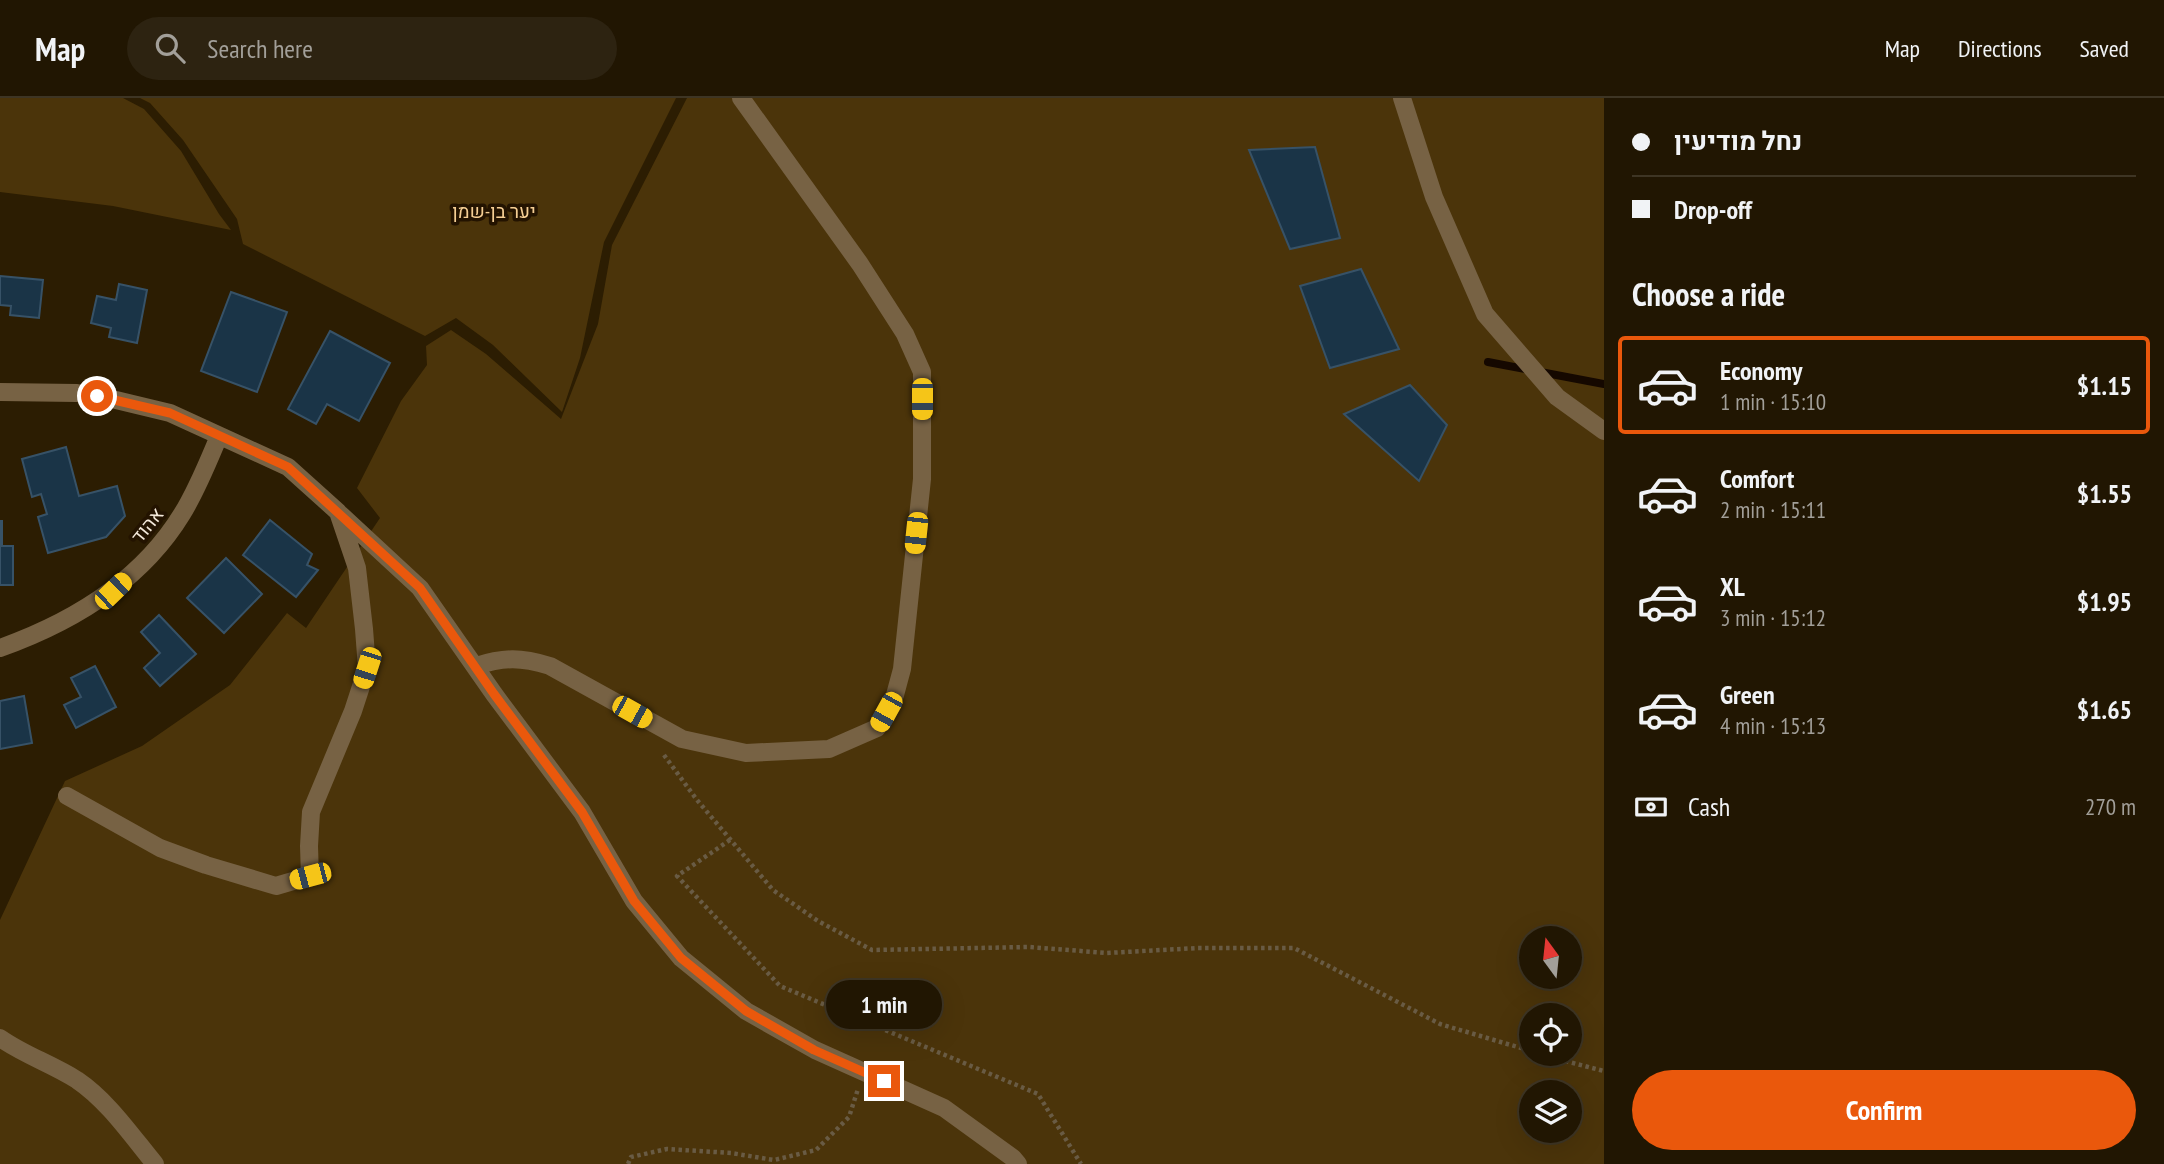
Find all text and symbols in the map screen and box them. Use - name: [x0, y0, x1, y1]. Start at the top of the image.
- search box: [127, 17, 617, 80]
- text: Map: [35, 27, 85, 70]
- icon: search: [151, 29, 189, 67]
- text: Search here: [207, 32, 313, 65]
- text: Map: [1885, 33, 1920, 64]
- text: Directions: [1958, 33, 2042, 64]
- text: Saved: [2080, 33, 2129, 64]
- text: נחל מודיעין: [1674, 124, 1802, 157]
- text: Drop-off: [1674, 193, 1752, 226]
- park label: יער בן-שמן: [452, 199, 536, 223]
- text: Choose a ride: [1632, 273, 1785, 315]
- icon: car: [1636, 354, 1699, 417]
- text: Economy: [1720, 354, 1802, 387]
- text: $1.15: [2077, 369, 2132, 402]
- car: [912, 378, 933, 420]
- route start: [81, 380, 113, 412]
- text: 1 min · 15:10: [1720, 387, 1826, 416]
- icon: car: [1636, 462, 1699, 525]
- text: Comfort: [1720, 462, 1794, 495]
- text: $1.55: [2077, 477, 2132, 510]
- text: 2 min · 15:11: [1720, 495, 1826, 524]
- street label: אהוד: [125, 502, 169, 548]
- car: [904, 511, 929, 555]
- car: [91, 569, 136, 613]
- icon: car: [1636, 570, 1699, 633]
- text: XL: [1720, 570, 1745, 603]
- text: $1.95: [2077, 585, 2132, 618]
- text: 3 min · 15:12: [1720, 603, 1826, 632]
- car: [351, 645, 384, 691]
- icon: car: [1636, 678, 1699, 741]
- text: Green: [1720, 678, 1775, 711]
- car: [867, 689, 906, 735]
- car: [609, 693, 656, 731]
- text: $1.65: [2077, 693, 2132, 726]
- text: 4 min · 15:13: [1720, 711, 1826, 740]
- icon: cash: [1632, 788, 1670, 826]
- text: Cash: [1688, 790, 1730, 823]
- text: 270 m: [2085, 792, 2136, 821]
- car: [287, 860, 334, 892]
- north arrow: [1519, 926, 1582, 989]
- map controls: [1519, 926, 1582, 1143]
- callout: 1 min: [826, 979, 942, 1028]
- text: 1 min: [861, 990, 907, 1019]
- button: locate: [1519, 1003, 1582, 1066]
- route end: [868, 1065, 900, 1097]
- button: Confirm: [1632, 1070, 2136, 1150]
- button: layers: [1519, 1080, 1582, 1143]

